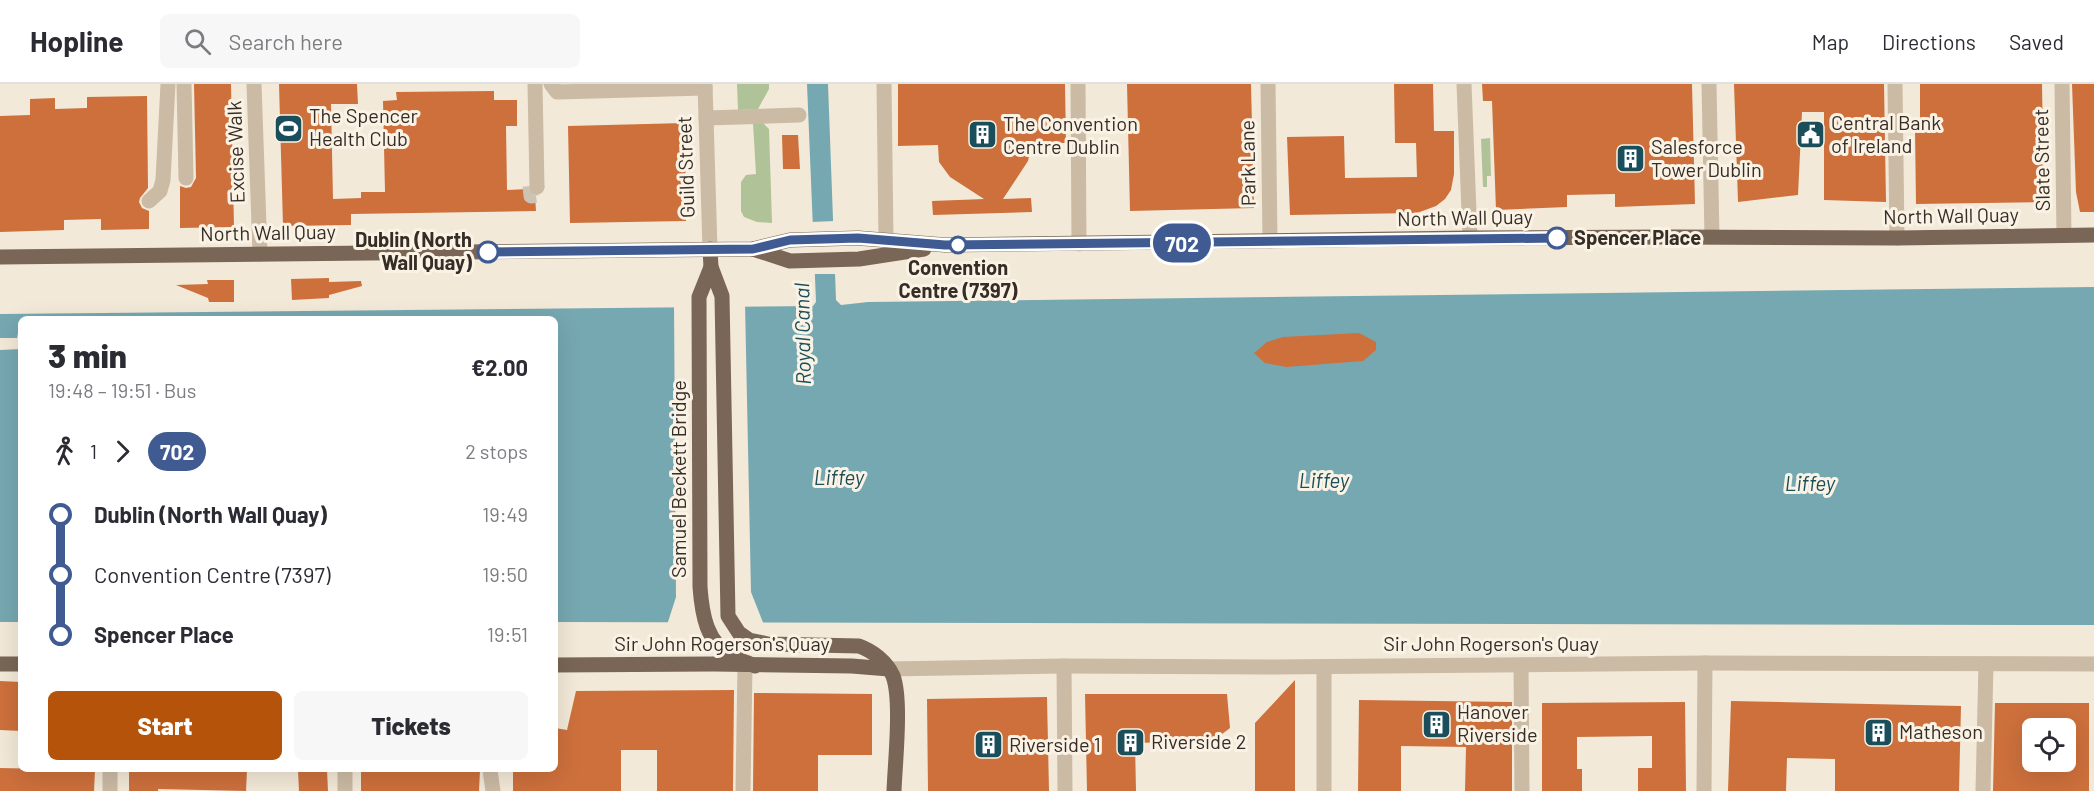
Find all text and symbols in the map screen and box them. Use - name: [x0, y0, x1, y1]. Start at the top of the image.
- search box: [160, 14, 580, 68]
- text: Hopline: [30, 24, 124, 58]
- icon: search: [181, 25, 214, 58]
- text: Search here: [229, 28, 343, 54]
- text: Map: [1812, 29, 1849, 54]
- text: Directions: [1882, 29, 1976, 54]
- text: Saved: [2009, 29, 2064, 54]
- street label: Excise Walk: [221, 100, 249, 204]
- place label: The Spencer Health Club: [309, 103, 418, 150]
- street label: Slate Street: [2028, 108, 2054, 212]
- place label: Central Bank of Ireland: [1831, 110, 1941, 157]
- place label: The Convention Centre Dublin: [1003, 111, 1138, 158]
- sports icon: The Spencer Health Club: [272, 112, 304, 144]
- street label: Guild Street: [671, 116, 699, 219]
- public building icon: Central Bank of Ireland: [1794, 118, 1826, 150]
- building icon: The Convention Centre Dublin: [966, 119, 998, 151]
- street label: Park Lane: [1234, 120, 1260, 206]
- place label: Salesforce Tower Dublin: [1651, 134, 1762, 181]
- building icon: Salesforce Tower Dublin: [1614, 142, 1646, 174]
- street label: North Wall Quay: [1883, 202, 2019, 228]
- street label: North Wall Quay: [1397, 204, 1533, 230]
- street label: North Wall Quay: [200, 219, 336, 245]
- line badge: 702: [1148, 224, 1216, 262]
- place label: Spencer Place: [1574, 225, 1701, 249]
- place label: Dublin (North Wall Quay): [355, 227, 472, 274]
- marker: Spencer Place: [1546, 227, 1568, 249]
- text: 702: [1165, 231, 1199, 256]
- marker: Convention Centre (7397): [949, 236, 967, 254]
- marker: Dublin (North Wall Quay): [477, 241, 499, 263]
- place label: Convention Centre (7397): [898, 255, 1018, 302]
- water label: Royal Canal: [788, 283, 815, 385]
- text: 3 min: [48, 335, 127, 375]
- text: €2.00: [471, 354, 528, 380]
- text: 19:48 – 19:51 · Bus: [48, 378, 196, 402]
- street label: Samuel Beckett Bridge: [666, 380, 690, 578]
- icon: walk: [48, 435, 81, 468]
- icon: forward: [106, 435, 139, 468]
- text: 1: [90, 439, 97, 463]
- text: 702: [160, 439, 194, 464]
- text: 2 stops: [465, 439, 528, 463]
- water label: Liffey: [814, 464, 865, 489]
- water label: Liffey: [1299, 467, 1350, 492]
- water label: Liffey: [1785, 470, 1836, 495]
- text: Dublin (North Wall Quay): [94, 501, 327, 527]
- text: 19:49: [482, 502, 528, 526]
- text: Convention Centre (7397): [94, 561, 331, 587]
- text: 19:50: [482, 562, 528, 586]
- text: Spencer Place: [94, 621, 234, 647]
- text: 19:51: [487, 622, 528, 646]
- street label: Sir John Rogerson's Quay: [614, 631, 830, 655]
- street label: Sir John Rogerson's Quay: [1383, 631, 1599, 655]
- button: Start: [48, 691, 282, 760]
- button: Tickets: [294, 691, 528, 760]
- place label: Hanover Riverside: [1457, 699, 1538, 746]
- building icon: Hanover Riverside: [1420, 708, 1452, 740]
- building icon: Matheson: [1862, 716, 1894, 748]
- map controls: [2022, 718, 2076, 772]
- button: locate: [2022, 718, 2076, 772]
- place label: Matheson: [1899, 719, 1983, 743]
- building icon: Riverside 2: [1114, 726, 1146, 758]
- building icon: Riverside 1: [972, 729, 1004, 761]
- place label: Riverside 2: [1151, 729, 1246, 753]
- place label: Riverside 1: [1009, 732, 1101, 756]

